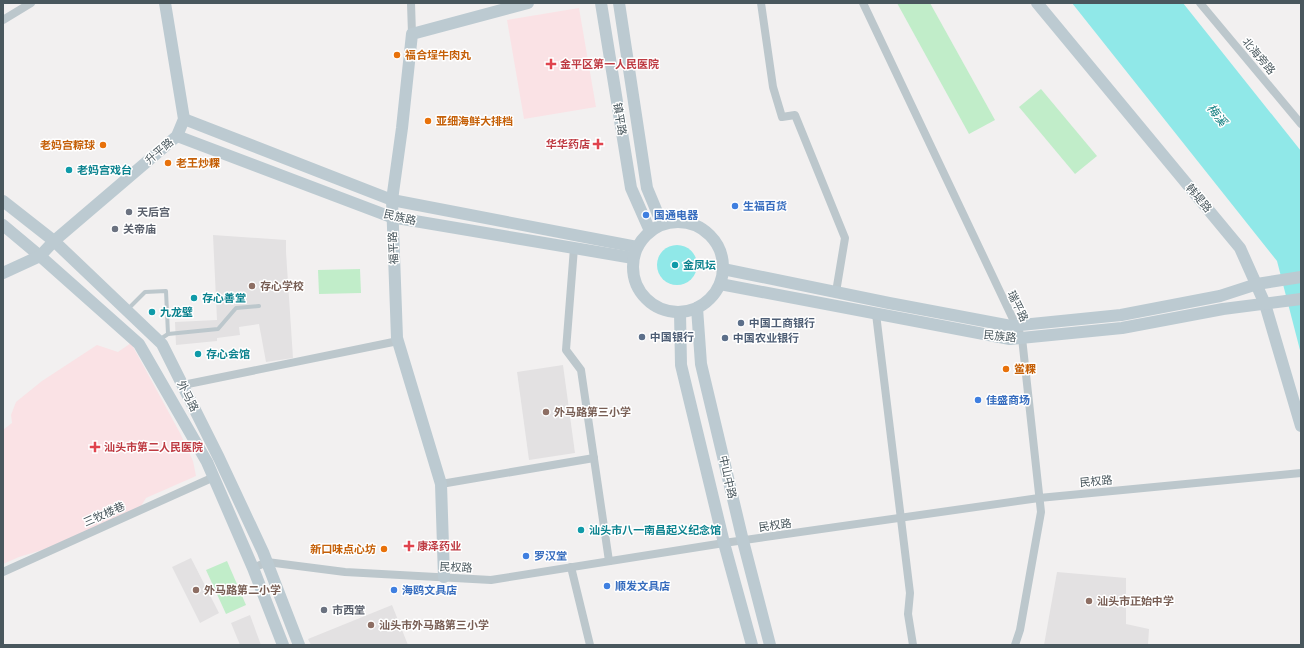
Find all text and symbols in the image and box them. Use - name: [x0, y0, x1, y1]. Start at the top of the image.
- street label: 北海旁路: [1239, 35, 1278, 77]
- place label: 福合埕牛肉丸: [405, 49, 471, 62]
- marker: 福合埕牛肉丸: [392, 50, 402, 60]
- marker: 金平区第一人民医院: [545, 58, 557, 70]
- place label: 金平区第一人民医院: [560, 58, 659, 71]
- water label: 梅溪: [1204, 101, 1231, 130]
- street label: 镇平路: [611, 102, 629, 136]
- place label: 亚细海鲜大排档: [436, 115, 513, 128]
- marker: 亚细海鲜大排档: [423, 116, 433, 126]
- street label: 升平路: [143, 136, 176, 167]
- place label: 华华药店: [546, 138, 590, 151]
- place label: 老妈宫粽球: [40, 139, 95, 152]
- marker: 华华药店: [593, 139, 603, 149]
- marker: 老妈宫粽球: [98, 140, 108, 150]
- place label: 老王炒粿: [176, 157, 220, 170]
- marker: 老王炒粿: [163, 158, 173, 168]
- place label: 老妈宫戏台: [77, 164, 132, 177]
- marker: 老妈宫戏台: [64, 165, 74, 175]
- street label: 韩堤路: [1183, 182, 1214, 215]
- place label: 生福百货: [743, 200, 787, 213]
- marker: 生福百货: [730, 201, 740, 211]
- place label: 天后宫: [137, 206, 170, 219]
- marker: 天后宫: [124, 207, 134, 217]
- street label: 民族路: [382, 207, 417, 228]
- place label: 国通电器: [654, 209, 699, 222]
- marker: 国通电器: [641, 210, 651, 220]
- place label: 关帝庙: [123, 223, 156, 236]
- marker: 关帝庙: [110, 224, 120, 234]
- street label: 福平路: [386, 231, 401, 265]
- place label: 金凤坛: [683, 259, 716, 272]
- marker: 金凤坛: [670, 260, 680, 270]
- place label: 存心学校: [260, 280, 304, 293]
- marker: 存心学校: [247, 281, 257, 291]
- street label: 瑞平路: [1004, 289, 1031, 324]
- place label: 存心善堂: [202, 292, 246, 305]
- marker: 存心善堂: [189, 293, 199, 303]
- place label: 九龙壁: [160, 306, 193, 319]
- marker: 九龙壁: [147, 307, 157, 317]
- place label: 中国工商银行: [749, 317, 815, 330]
- marker: 中国工商银行: [736, 318, 746, 328]
- street label: 民族路: [983, 328, 1017, 345]
- place label: 中国银行: [650, 331, 694, 344]
- marker: 中国银行: [637, 332, 647, 342]
- place label: 中国农业银行: [733, 332, 799, 345]
- marker: 中国农业银行: [720, 333, 730, 343]
- place label: 存心会馆: [206, 348, 250, 361]
- marker: 存心会馆: [193, 349, 203, 359]
- place label: 鲎粿: [1014, 363, 1036, 376]
- marker: 鲎粿: [1001, 364, 1011, 374]
- street label: 外马路: [174, 379, 201, 414]
- place label: 佳盛商场: [986, 394, 1030, 407]
- marker: 佳盛商场: [973, 395, 983, 405]
- place label: 外马路第三小学: [554, 406, 631, 419]
- marker: 外马路第三小学: [541, 407, 551, 417]
- marker: 汕头市第二人民医院: [89, 441, 101, 453]
- place label: 汕头市第二人民医院: [104, 441, 203, 454]
- street label: 中山中路: [716, 454, 739, 500]
- street label: 民权路: [1079, 474, 1113, 489]
- street label: 三牧楼巷: [81, 500, 127, 529]
- street label: 民权路: [758, 517, 792, 534]
- place label: 汕头市八一南昌起义纪念馆: [589, 524, 721, 537]
- marker: 汕头市八一南昌起义纪念馆: [576, 525, 586, 535]
- place label: 康泽药业: [417, 540, 461, 553]
- marker: 康泽药业: [404, 541, 414, 551]
- place label: 新口味点心坊: [310, 543, 376, 556]
- marker: 新口味点心坊: [379, 544, 389, 554]
- place label: 罗汉堂: [534, 550, 567, 563]
- marker: 罗汉堂: [521, 551, 531, 561]
- street label: 民权路: [439, 560, 473, 575]
- place label: 顺发文具店: [615, 580, 670, 593]
- marker: 顺发文具店: [602, 581, 612, 591]
- place label: 外马路第二小学: [204, 584, 281, 597]
- place label: 海鸥文具店: [402, 584, 457, 597]
- marker: 外马路第二小学: [191, 585, 201, 595]
- marker: 海鸥文具店: [389, 585, 399, 595]
- place label: 汕头市正始中学: [1097, 595, 1174, 608]
- marker: 汕头市正始中学: [1084, 596, 1094, 606]
- place label: 市西堂: [332, 604, 365, 617]
- marker: 市西堂: [319, 605, 329, 615]
- place label: 汕头市外马路第三小学: [379, 619, 489, 632]
- marker: 汕头市外马路第三小学: [366, 620, 376, 630]

